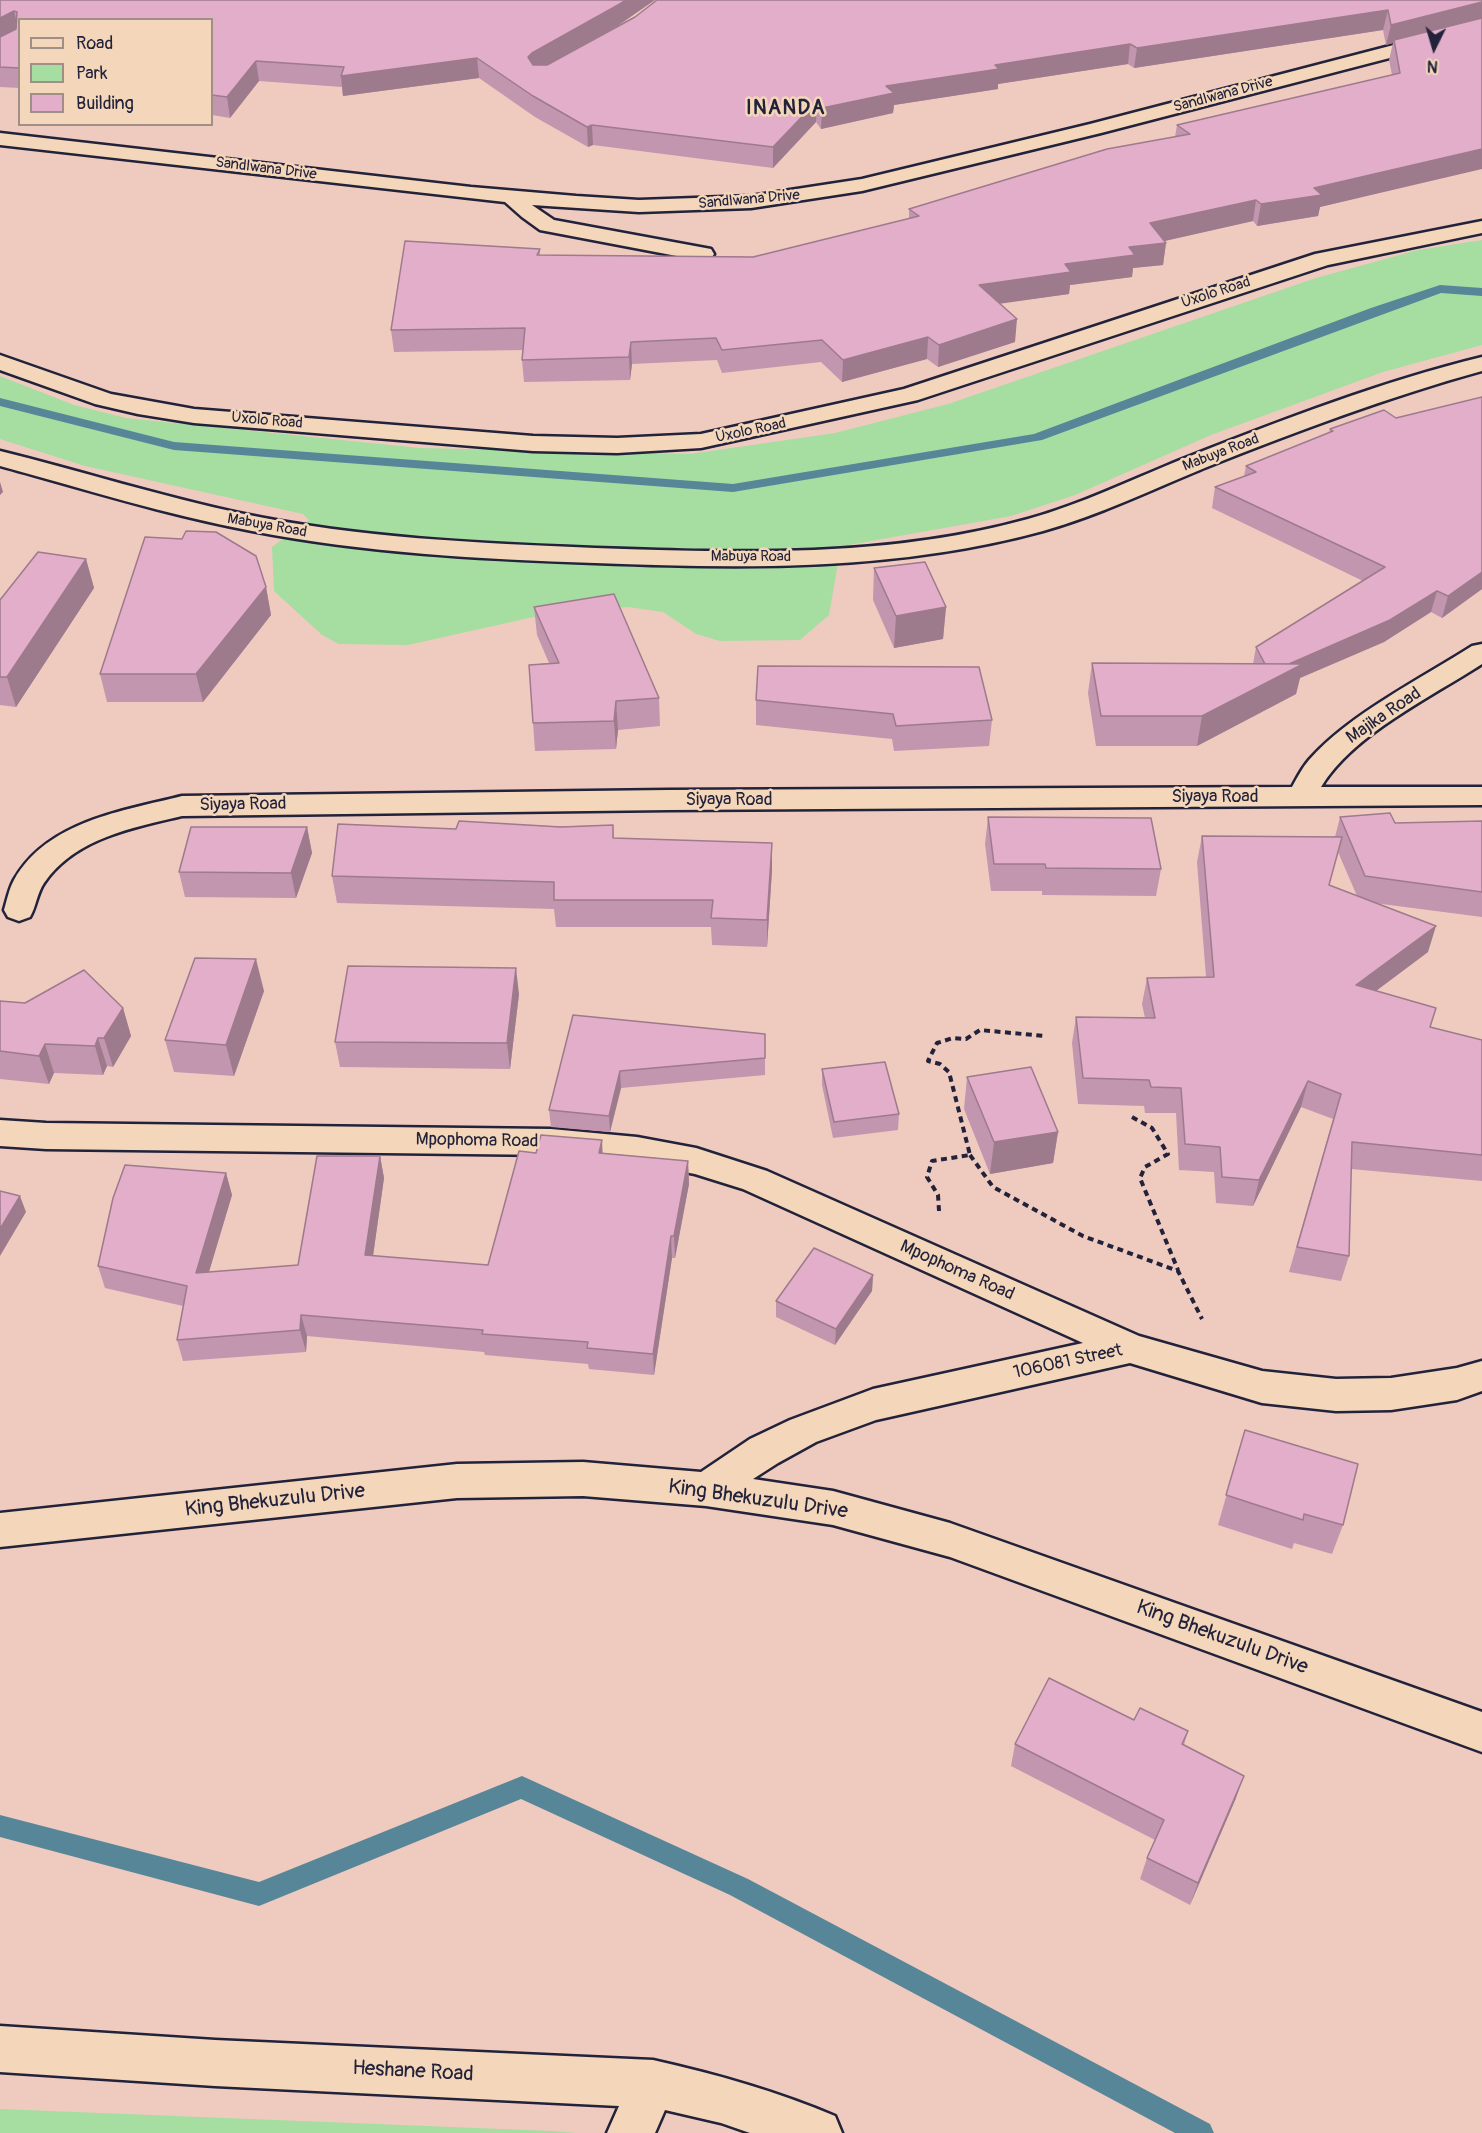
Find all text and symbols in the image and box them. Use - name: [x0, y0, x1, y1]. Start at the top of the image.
- legend: [18, 18, 213, 126]
- north arrow: [1404, 18, 1464, 78]
- text: Road: [76, 32, 113, 55]
- text: N: [1426, 55, 1439, 76]
- text: Park: [76, 62, 108, 85]
- street label: Sandlwana Drive: [1171, 73, 1275, 117]
- text: Building: [76, 92, 134, 115]
- district label: INANDA: [746, 97, 826, 121]
- street label: Sandlwana Drive: [214, 154, 318, 184]
- street label: Sandlwana Drive: [697, 187, 801, 213]
- street label: Uxolo Road: [1179, 273, 1253, 313]
- street label: Uxolo Road: [231, 409, 303, 433]
- street label: Uxolo Road: [714, 415, 788, 447]
- street label: Mabuya Road: [1180, 430, 1262, 476]
- street label: Mabuya Road: [226, 510, 308, 542]
- street label: Mabuya Road: [711, 548, 791, 566]
- street label: Majika Road: [1342, 683, 1426, 749]
- street label: Siyaya Road: [1172, 786, 1258, 808]
- street label: Siyaya Road: [686, 789, 772, 811]
- street label: Siyaya Road: [199, 793, 287, 817]
- street label: Mpophoma Road: [415, 1129, 539, 1153]
- street label: Mpophoma Road: [896, 1236, 1018, 1306]
- street label: 106081 Street: [1011, 1340, 1125, 1384]
- street label: King Bhekuzulu Drive: [667, 1475, 849, 1525]
- street label: King Bhekuzulu Drive: [184, 1479, 366, 1523]
- street label: King Bhekuzulu Drive: [1133, 1595, 1311, 1681]
- street label: Heshane Road: [352, 2056, 474, 2088]

